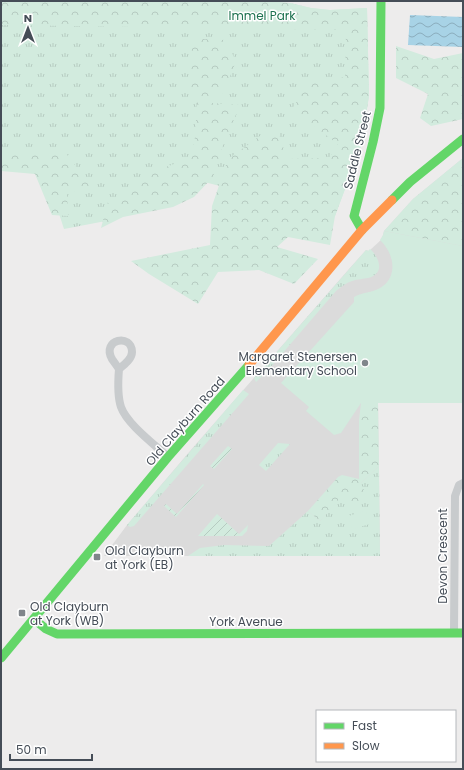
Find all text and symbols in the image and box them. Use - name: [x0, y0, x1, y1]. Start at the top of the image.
- park label: Immel Park: [229, 7, 296, 24]
- north arrow: [8, 8, 48, 48]
- text: N: [24, 10, 32, 26]
- street label: Saddle Street: [339, 109, 375, 191]
- place label: Margaret Stenersen Elementary School: [239, 348, 357, 379]
- marker: Margaret Stenersen Elementary School: [360, 358, 370, 368]
- street label: Old Clayburn Road: [141, 373, 229, 469]
- street label: Devon Crescent: [434, 508, 451, 604]
- place label: Old Clayburn at York (EB): [105, 542, 184, 573]
- marker: Old Clayburn at York (EB): [92, 552, 102, 562]
- place label: Old Clayburn at York (WB): [30, 598, 109, 629]
- marker: Old Clayburn at York (WB): [17, 608, 27, 618]
- street label: York Avenue: [209, 613, 283, 630]
- legend: [316, 710, 456, 762]
- text: Fast: [352, 717, 377, 734]
- scale bar: [10, 736, 92, 762]
- text: Slow: [352, 737, 380, 754]
- text: 50 m: [16, 741, 47, 758]

